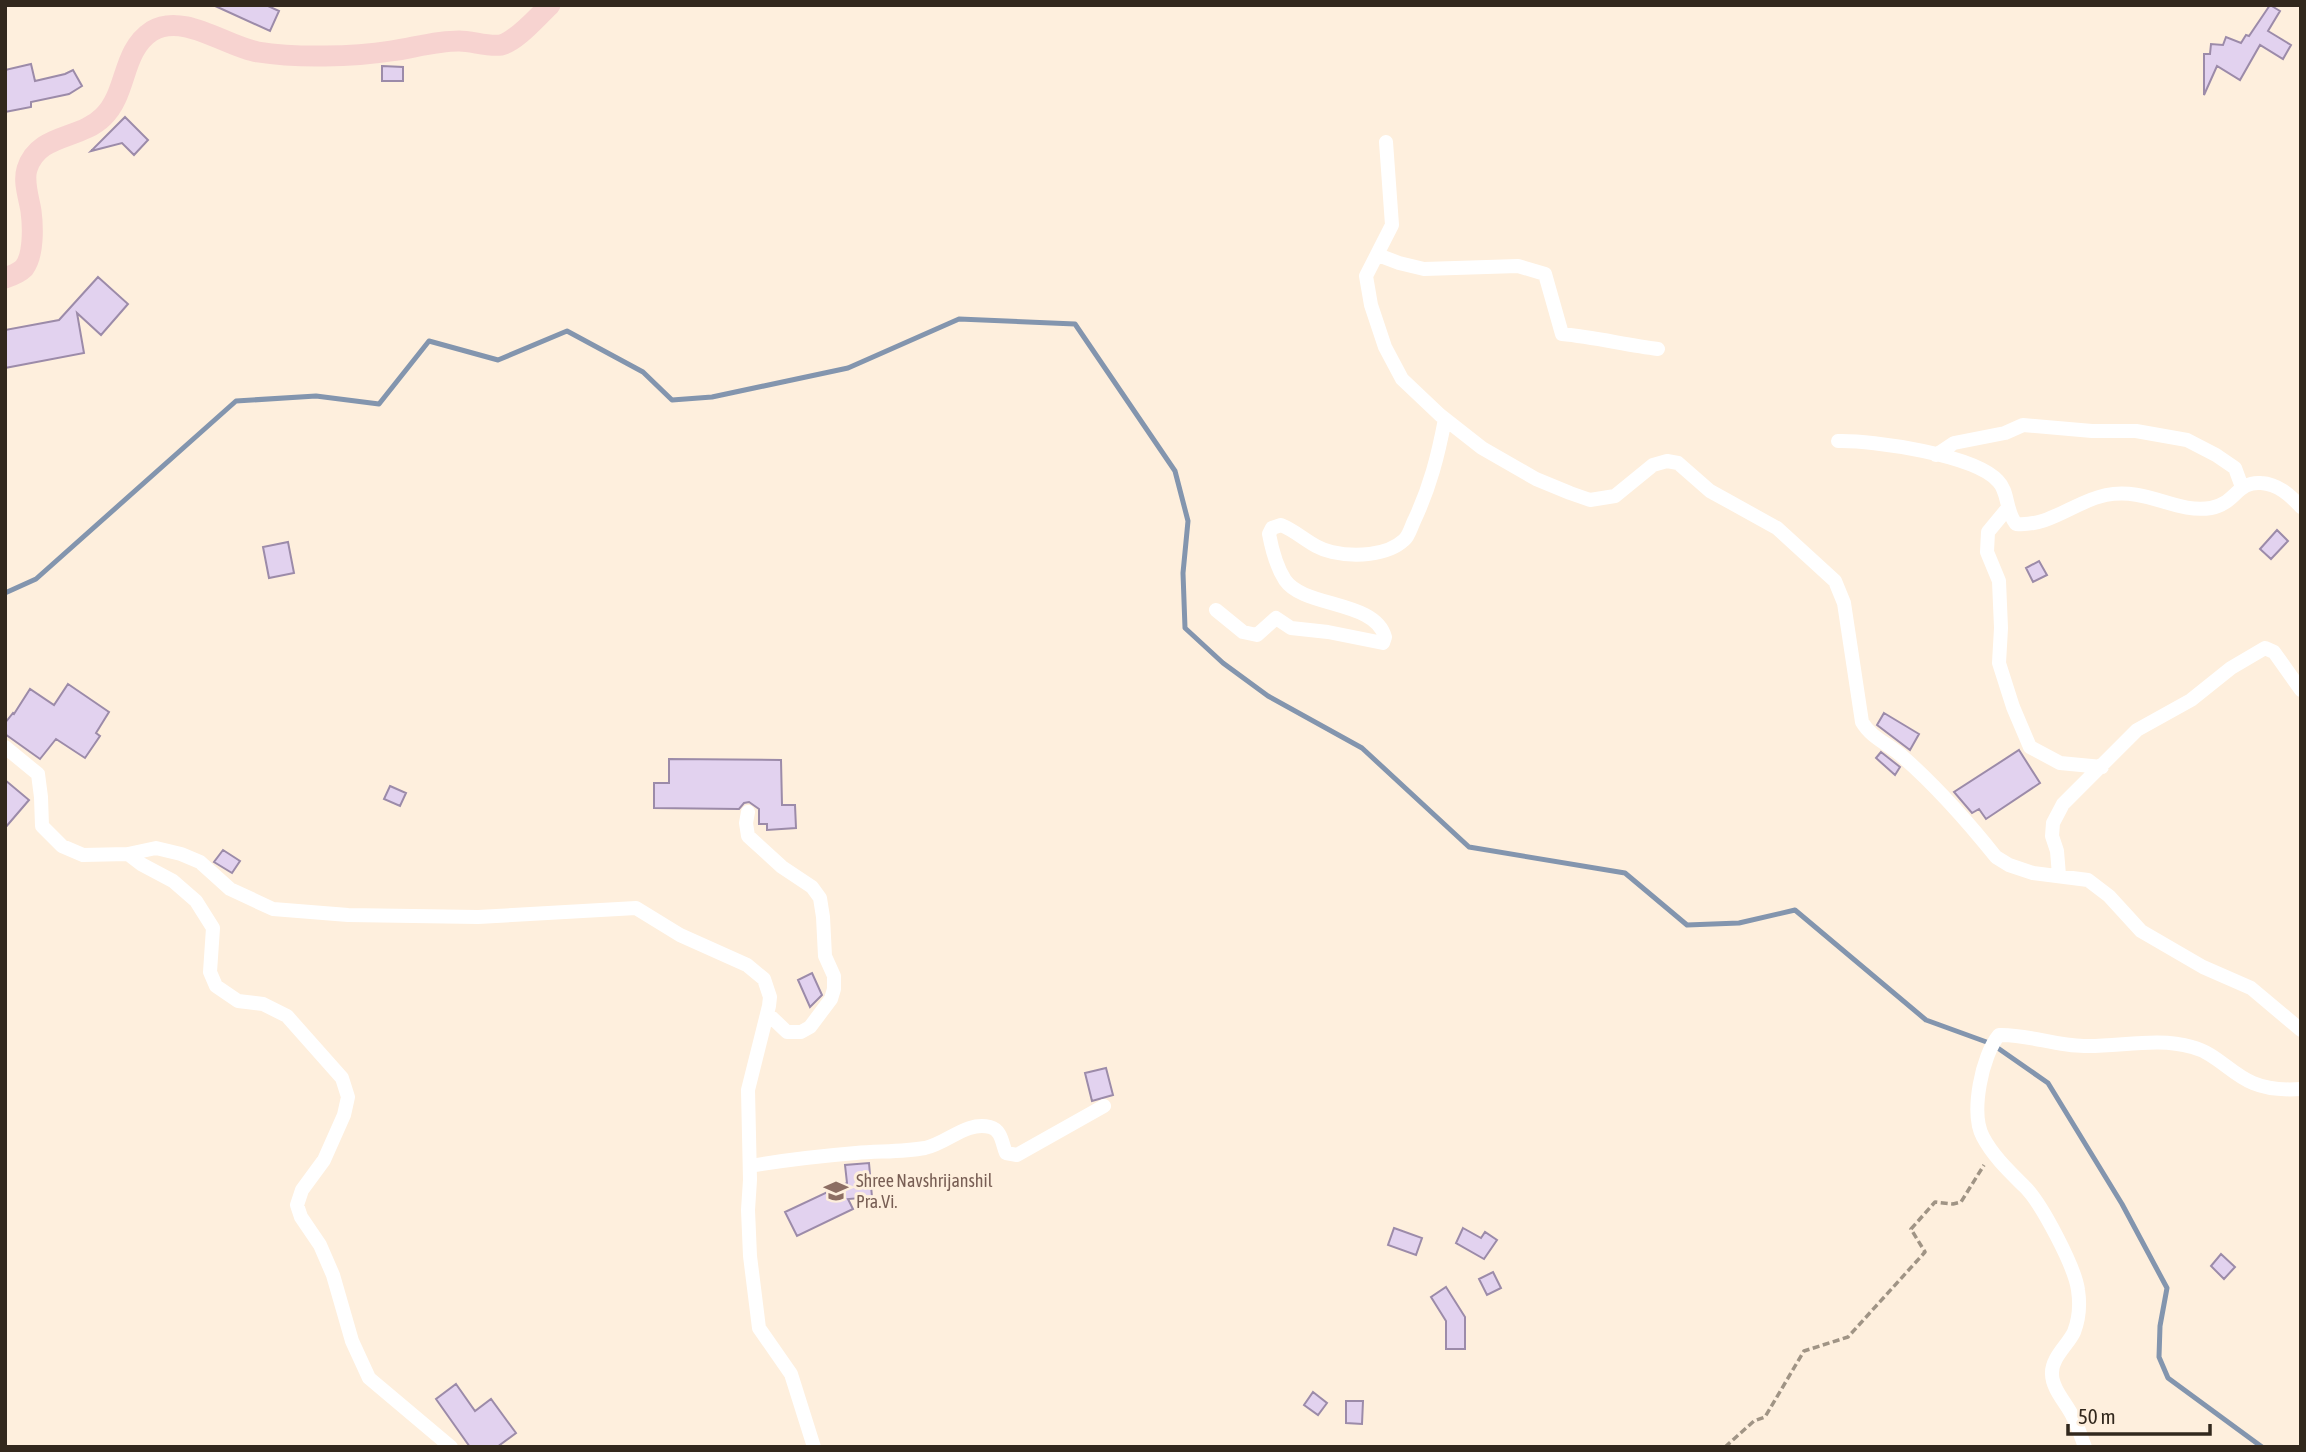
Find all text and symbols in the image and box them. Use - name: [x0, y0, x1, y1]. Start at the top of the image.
- place label: Shree Navshrijanshil Pra.Vi.: [856, 1170, 993, 1212]
- school or university icon: Shree Navshrijanshil Pra.Vi.: [822, 1177, 850, 1205]
- scale bar: [2068, 1392, 2210, 1436]
- text: 50 m: [2078, 1404, 2116, 1428]

